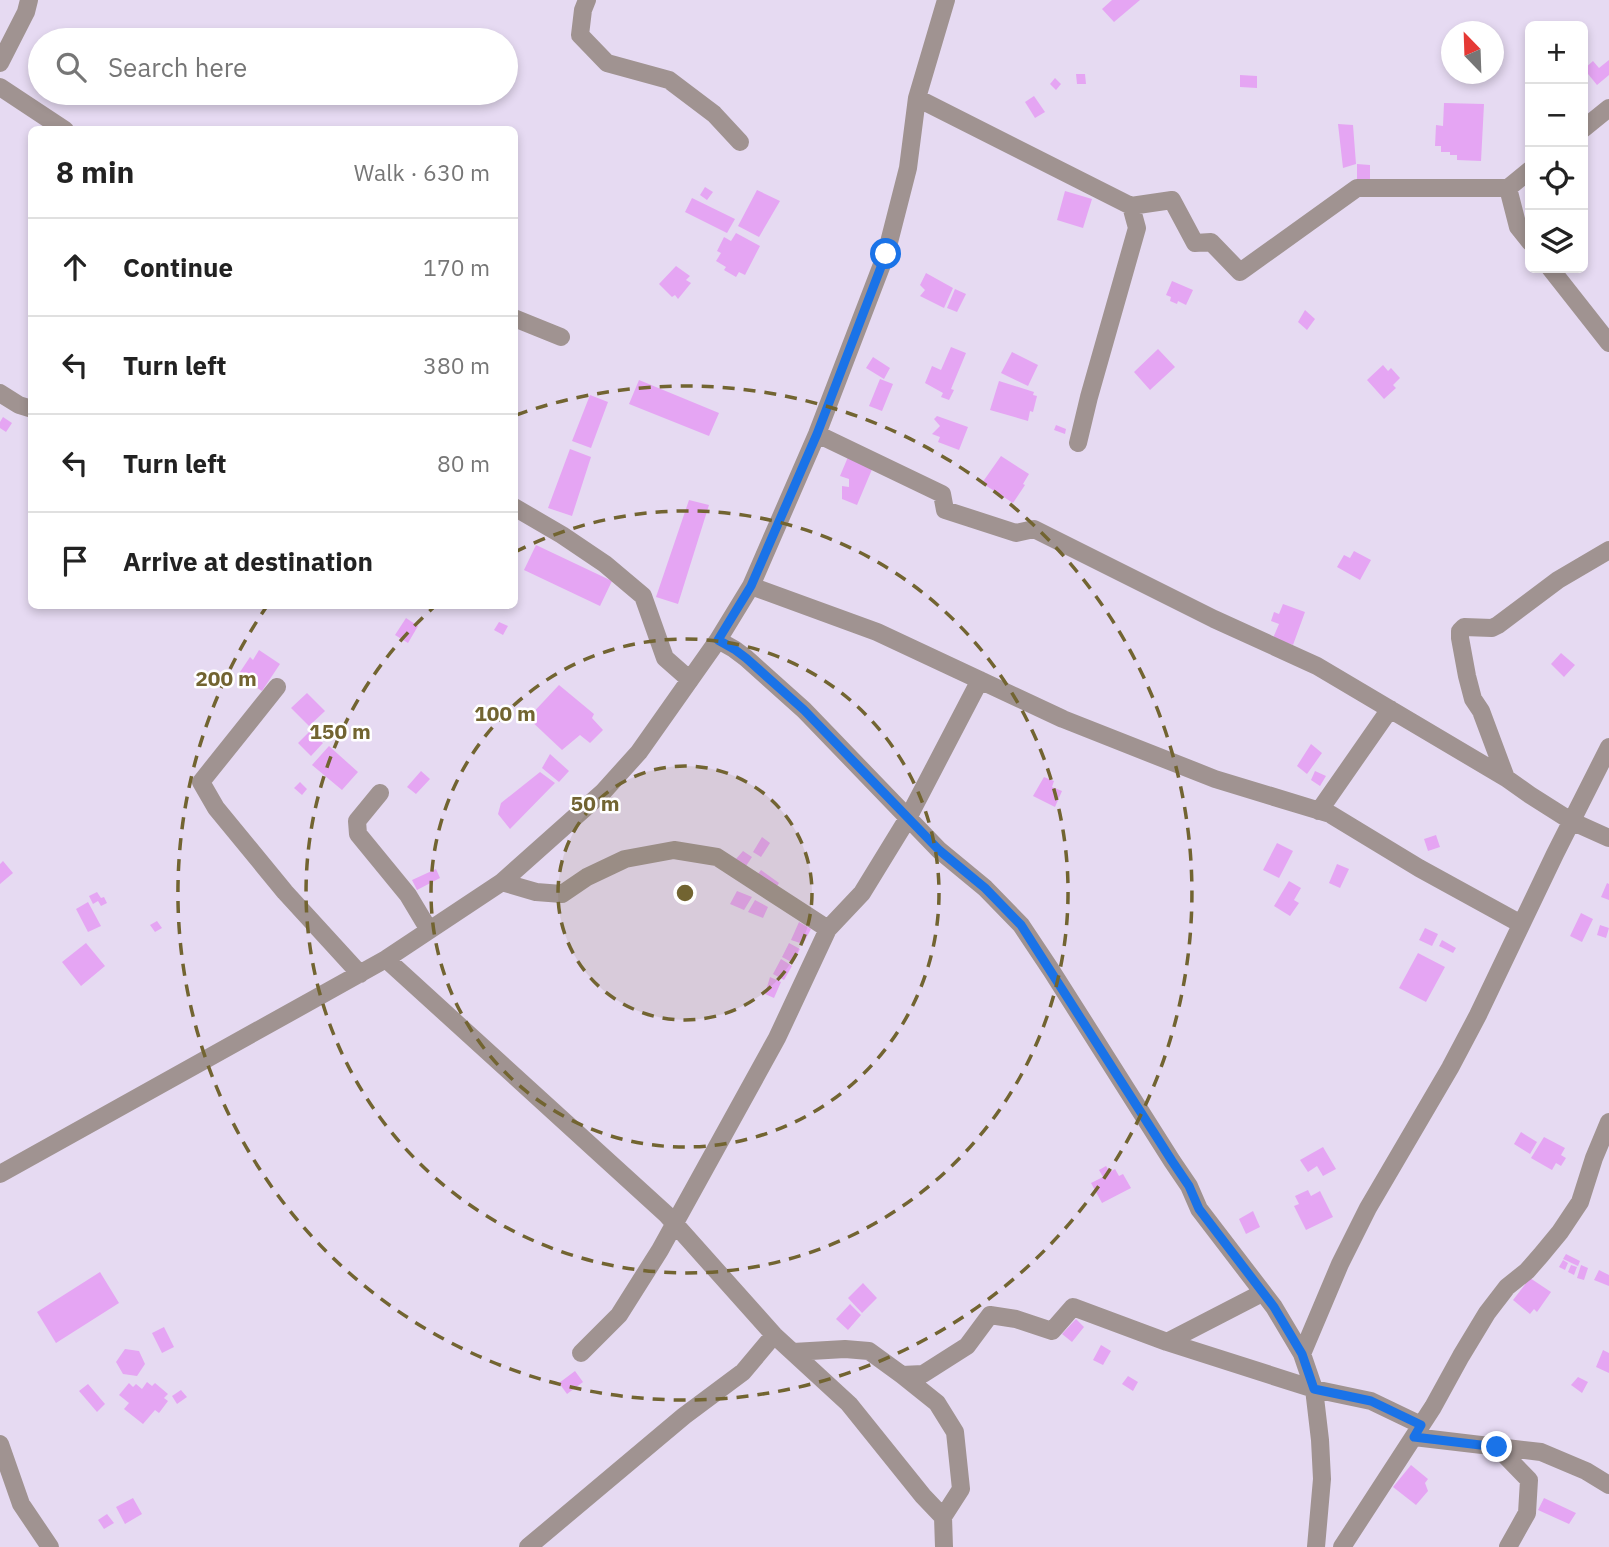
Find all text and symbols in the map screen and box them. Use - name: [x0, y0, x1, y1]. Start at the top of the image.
- north arrow: [1441, 21, 1504, 84]
- map controls: [1525, 21, 1588, 273]
- button: +: [1525, 21, 1588, 84]
- search box: [28, 28, 518, 105]
- icon: search: [52, 48, 90, 86]
- text: Search here: [108, 50, 247, 84]
- button: −: [1525, 84, 1588, 147]
- button: locate: [1525, 147, 1588, 210]
- text: 8 min: [56, 152, 134, 191]
- text: Walk · 630 m: [354, 157, 490, 187]
- button: layers: [1525, 210, 1588, 273]
- route start: [870, 238, 901, 269]
- icon: ahead: [56, 248, 94, 286]
- text: Continue: [123, 250, 233, 284]
- text: 170 m: [423, 252, 490, 282]
- icon: left: [56, 346, 94, 384]
- text: Turn left: [123, 348, 226, 382]
- text: 380 m: [423, 350, 490, 380]
- icon: left: [56, 444, 94, 482]
- text: Turn left: [123, 446, 226, 480]
- text: 80 m: [437, 448, 490, 478]
- icon: arrive: [56, 542, 94, 580]
- text: Arrive at destination: [123, 544, 373, 578]
- text: 200 m: [195, 664, 257, 692]
- text: 100 m: [474, 699, 536, 727]
- text: 150 m: [309, 717, 371, 745]
- text: 50 m: [571, 789, 619, 817]
- centre of rings: [673, 881, 697, 905]
- route end: [1481, 1431, 1512, 1462]

